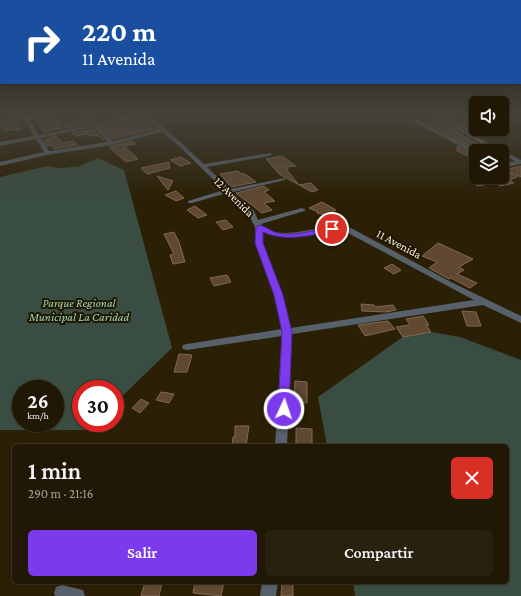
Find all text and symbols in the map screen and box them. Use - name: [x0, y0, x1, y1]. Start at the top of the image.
- icon: right: [16, 16, 68, 68]
- text: 220 m: [82, 16, 156, 47]
- text: 11 Avenida: [82, 49, 155, 69]
- map controls: [469, 96, 509, 184]
- button: sound: [469, 96, 509, 136]
- button: layers: [469, 144, 509, 184]
- street label: 12 Avenida: [211, 174, 257, 220]
- pin: [315, 212, 349, 246]
- icon: arrive: [321, 218, 343, 240]
- street label: 11 Avenida: [374, 226, 424, 262]
- park label: Parque Regional Municipal La Caridad: [28, 296, 129, 324]
- speed limit sign: 30: [72, 380, 124, 432]
- position arrow: [263, 388, 305, 430]
- text: 26: [27, 390, 49, 412]
- text: km/h: [27, 410, 49, 421]
- text: 1 min: [28, 457, 81, 484]
- button: close: [451, 457, 493, 499]
- text: 290 m · 21:16: [28, 486, 93, 501]
- button: Salir: [28, 530, 257, 576]
- button: Compartir: [265, 530, 493, 576]

